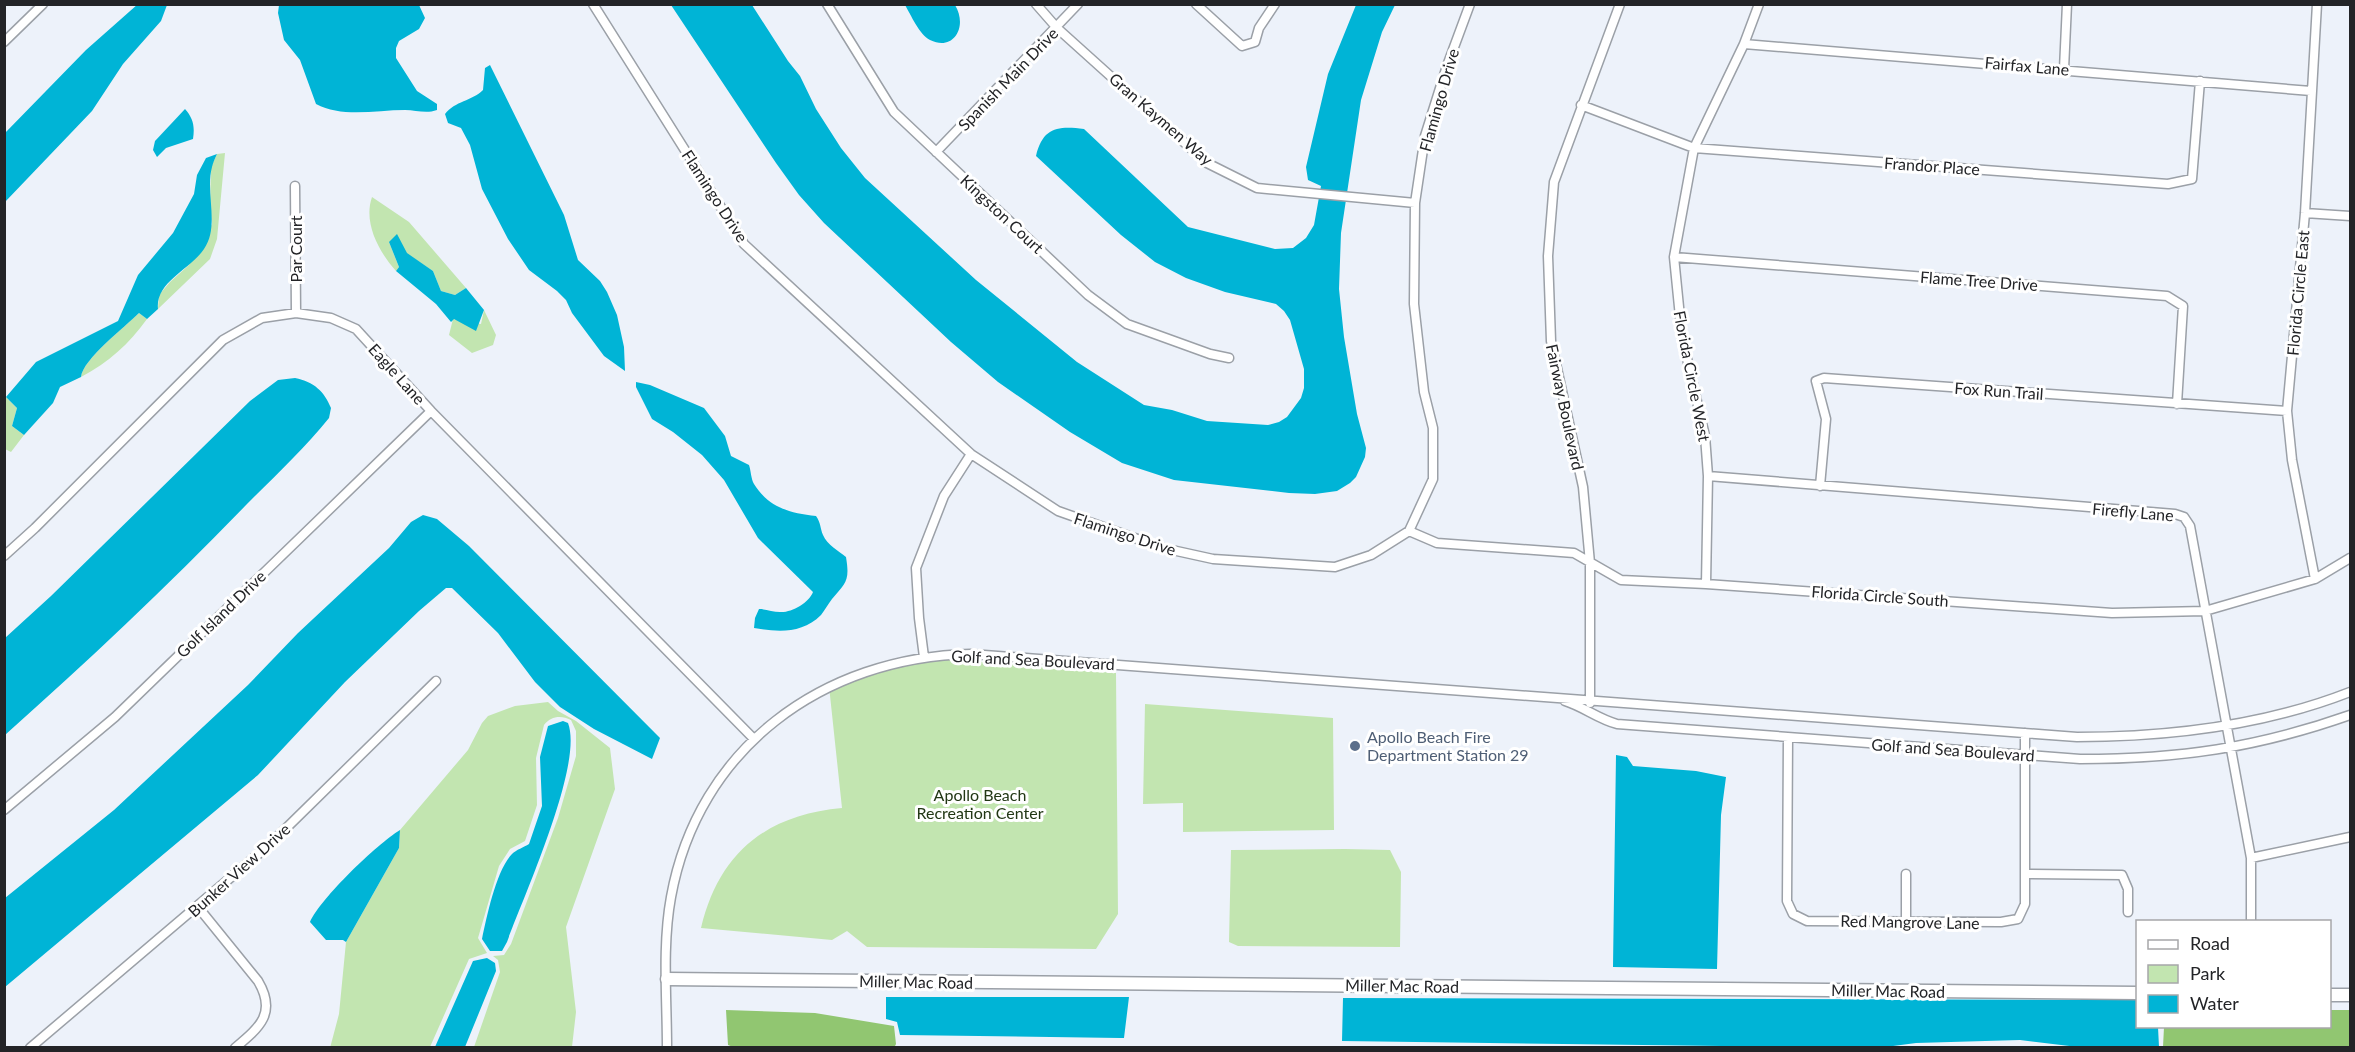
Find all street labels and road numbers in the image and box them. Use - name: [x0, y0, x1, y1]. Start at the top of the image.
- street label: Spanish Main Drive: [954, 23, 1062, 134]
- street label: Flamingo Drive: [1415, 46, 1462, 153]
- street label: Fairfax Lane: [1984, 52, 2070, 79]
- street label: Gran Kaymen Way: [1106, 69, 1218, 169]
- street label: Flamingo Drive: [679, 146, 752, 245]
- street label: Frandor Place: [1884, 153, 1980, 178]
- street label: Kingston Court: [957, 170, 1048, 257]
- street label: Par Court: [286, 215, 305, 282]
- street label: Florida Circle East: [2283, 229, 2312, 357]
- street label: Flame Tree Drive: [1919, 267, 2039, 294]
- street label: Florida Circle West: [1670, 309, 1715, 443]
- street label: Eagle Lane: [365, 339, 430, 408]
- street label: Fairway Boulevard: [1543, 342, 1588, 472]
- street label: Fox Run Trail: [1954, 378, 2044, 403]
- street label: Firefly Lane: [2092, 498, 2175, 525]
- street label: Flamingo Drive: [1072, 508, 1179, 559]
- street label: Golf Island Drive: [172, 566, 269, 661]
- street label: Florida Circle South: [1811, 581, 1949, 610]
- street label: Golf and Sea Boulevard: [951, 646, 1115, 673]
- street label: Golf and Sea Boulevard: [1871, 734, 2035, 765]
- street label: Bunker View Drive: [184, 819, 294, 920]
- street label: Red Mangrove Lane: [1840, 911, 1980, 932]
- street label: Miller Mac Road: [859, 971, 973, 992]
- street label: Miller Mac Road: [1345, 975, 1459, 996]
- street label: Miller Mac Road: [1831, 980, 1945, 1001]

